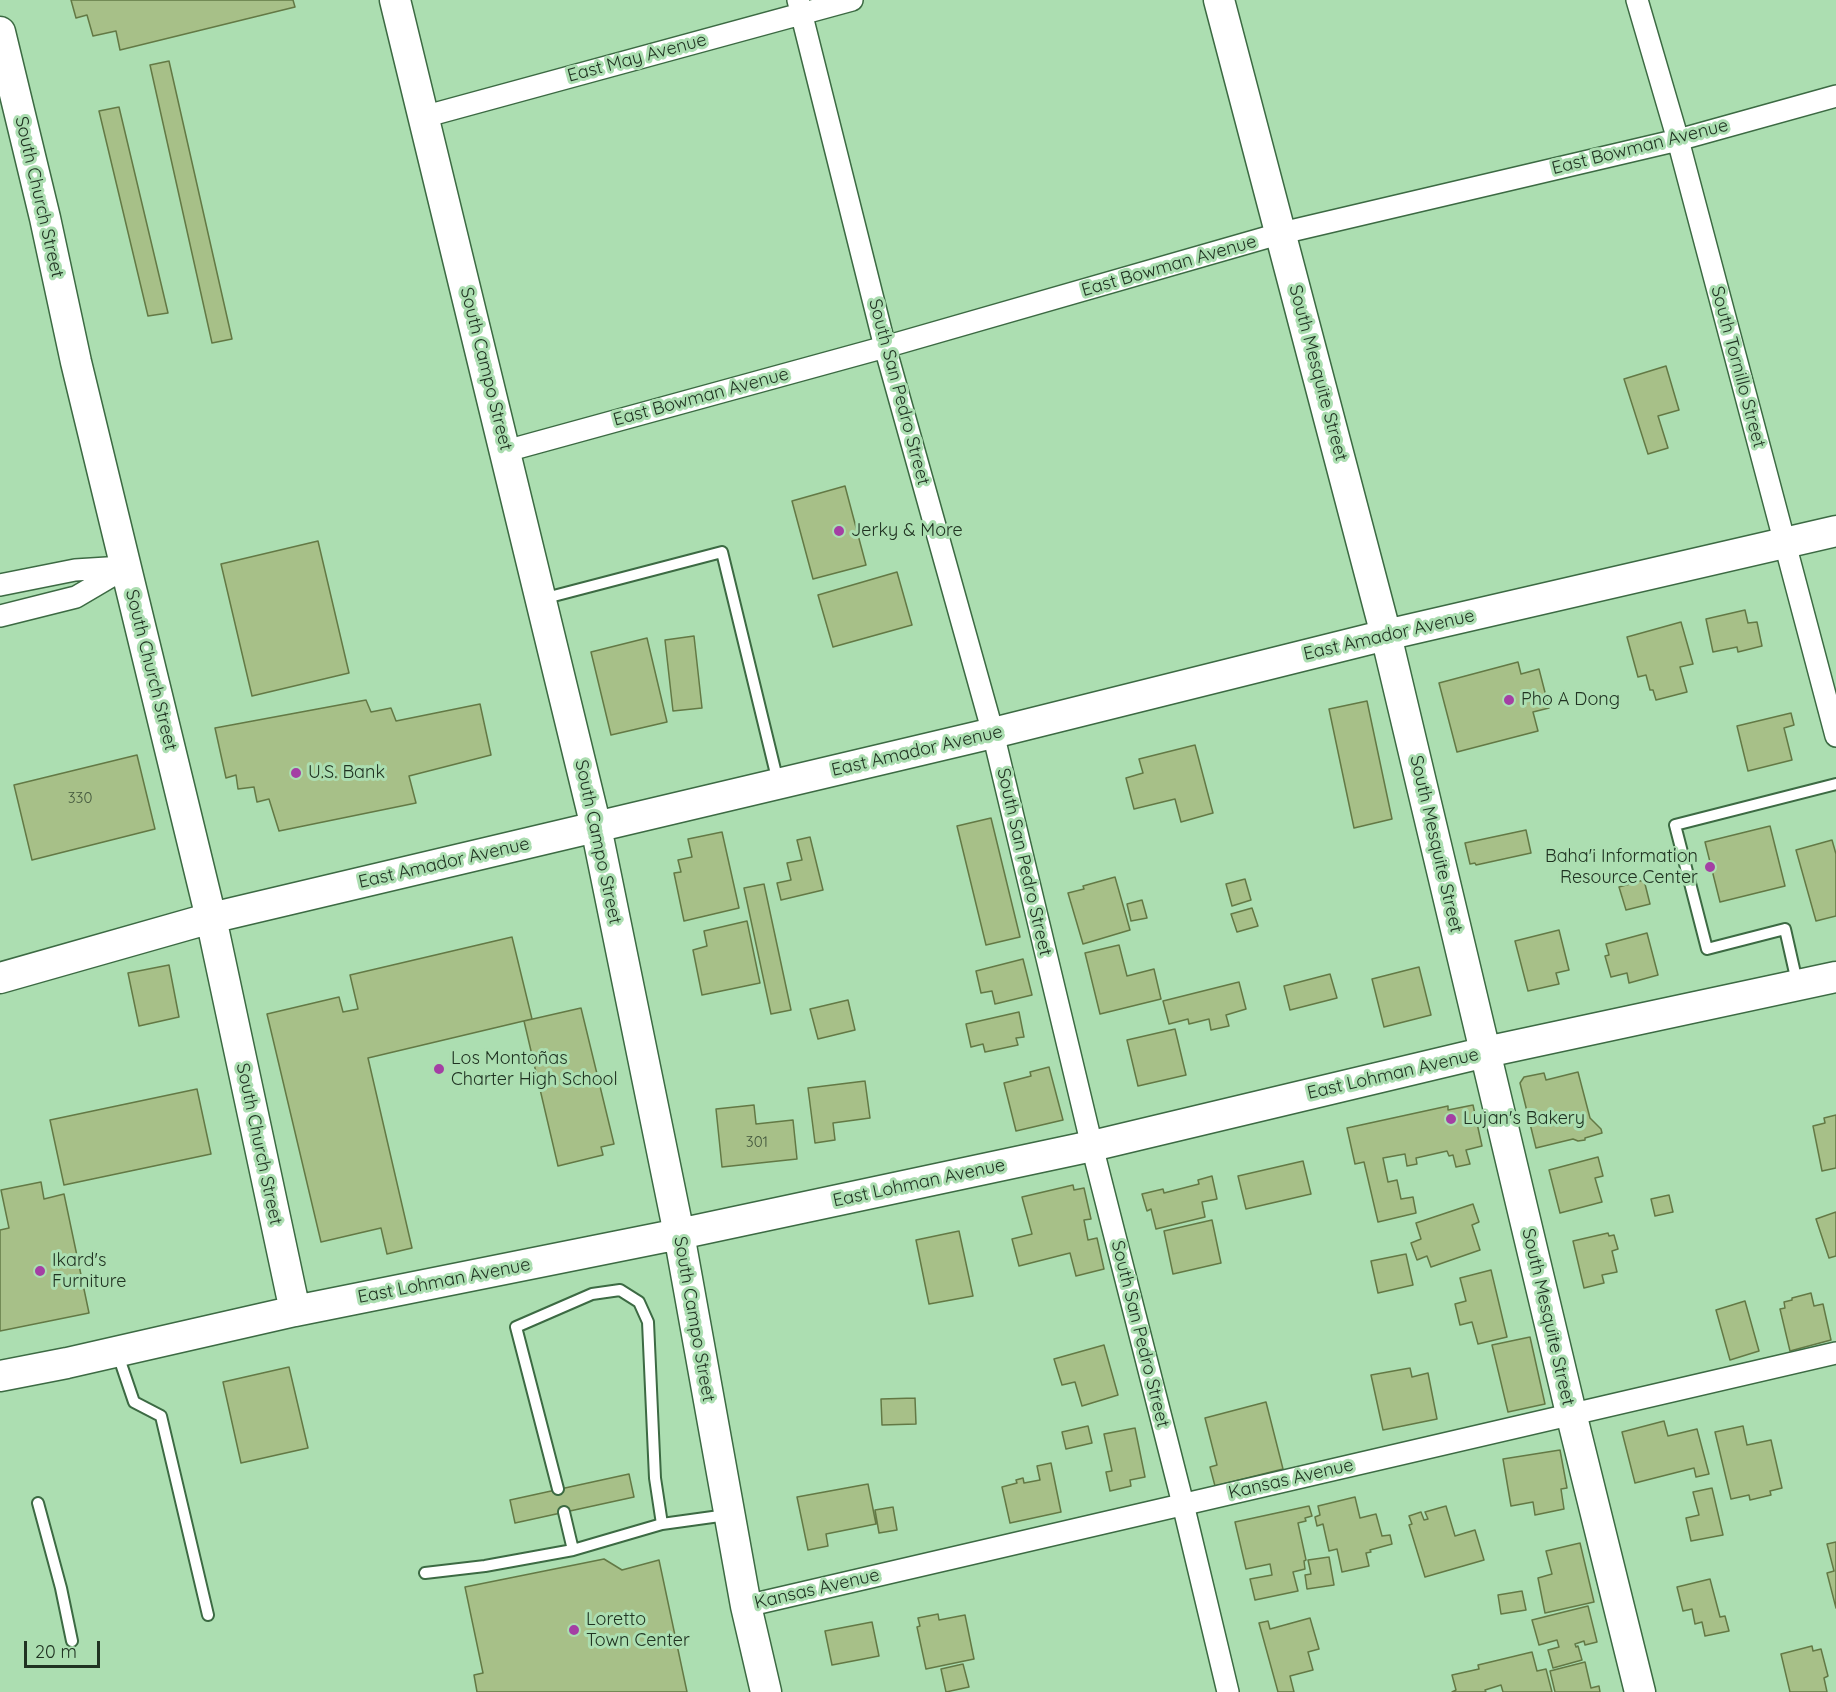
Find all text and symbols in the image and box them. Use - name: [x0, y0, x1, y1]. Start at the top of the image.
- street label: East May Avenue: [565, 29, 709, 87]
- street label: South Church Street: [10, 114, 68, 280]
- street label: East Bowman Avenue: [1550, 115, 1730, 179]
- street label: East Bowman Avenue: [1079, 231, 1259, 301]
- street label: South Mesquite Street: [1284, 283, 1352, 463]
- street label: South Tornillo Street: [1706, 284, 1770, 450]
- street label: South Campo Street: [455, 285, 517, 453]
- street label: South San Pedro Street: [864, 296, 934, 488]
- street label: East Bowman Avenue: [611, 363, 791, 431]
- place label: Jerky & More: [851, 520, 963, 542]
- marker: Jerky & More: [832, 524, 846, 538]
- street label: South Church Street: [121, 587, 181, 753]
- street label: East Amador Avenue: [1301, 605, 1477, 665]
- place label: Pho A Dong: [1521, 689, 1620, 711]
- marker: Pho A Dong: [1502, 693, 1516, 707]
- street label: East Amador Avenue: [829, 721, 1005, 781]
- street label: South Mesquite Street: [1405, 753, 1467, 935]
- street label: South Campo Street: [570, 758, 626, 926]
- place label: U.S. Bank: [308, 762, 385, 784]
- marker: U.S. Bank: [289, 766, 303, 780]
- street label: South San Pedro Street: [992, 766, 1056, 958]
- house number: 330: [68, 789, 92, 807]
- street label: East Amador Avenue: [356, 833, 532, 893]
- place label: Baha'i Information Resource Center: [1545, 846, 1698, 888]
- marker: Baha'i Information Resource Center: [1703, 860, 1717, 874]
- street label: East Lohman Avenue: [1305, 1044, 1481, 1104]
- place label: Los Montoñas Charter High School: [451, 1048, 618, 1090]
- street label: South Church Street: [231, 1061, 287, 1227]
- marker: Los Montoñas Charter High School: [432, 1062, 446, 1076]
- place label: Lujan's Bakery: [1463, 1108, 1585, 1130]
- marker: Lujan's Bakery: [1444, 1112, 1458, 1126]
- house number: 301: [746, 1133, 768, 1151]
- street label: East Lohman Avenue: [831, 1154, 1007, 1212]
- street label: South Mesquite Street: [1517, 1226, 1579, 1408]
- street label: South Campo Street: [669, 1235, 719, 1403]
- street label: South San Pedro Street: [1106, 1238, 1174, 1430]
- place label: Ikard's Furniture: [52, 1250, 126, 1292]
- street label: East Lohman Avenue: [356, 1254, 532, 1308]
- marker: Ikard's Furniture: [33, 1264, 47, 1278]
- street label: Kansas Avenue: [1226, 1454, 1356, 1504]
- street label: Kansas Avenue: [752, 1564, 882, 1614]
- place label: Loretto Town Center: [586, 1609, 690, 1652]
- marker: Loretto Town Center: [567, 1623, 581, 1637]
- scale bar: [27, 1629, 104, 1667]
- text: 20 m: [35, 1640, 77, 1663]

